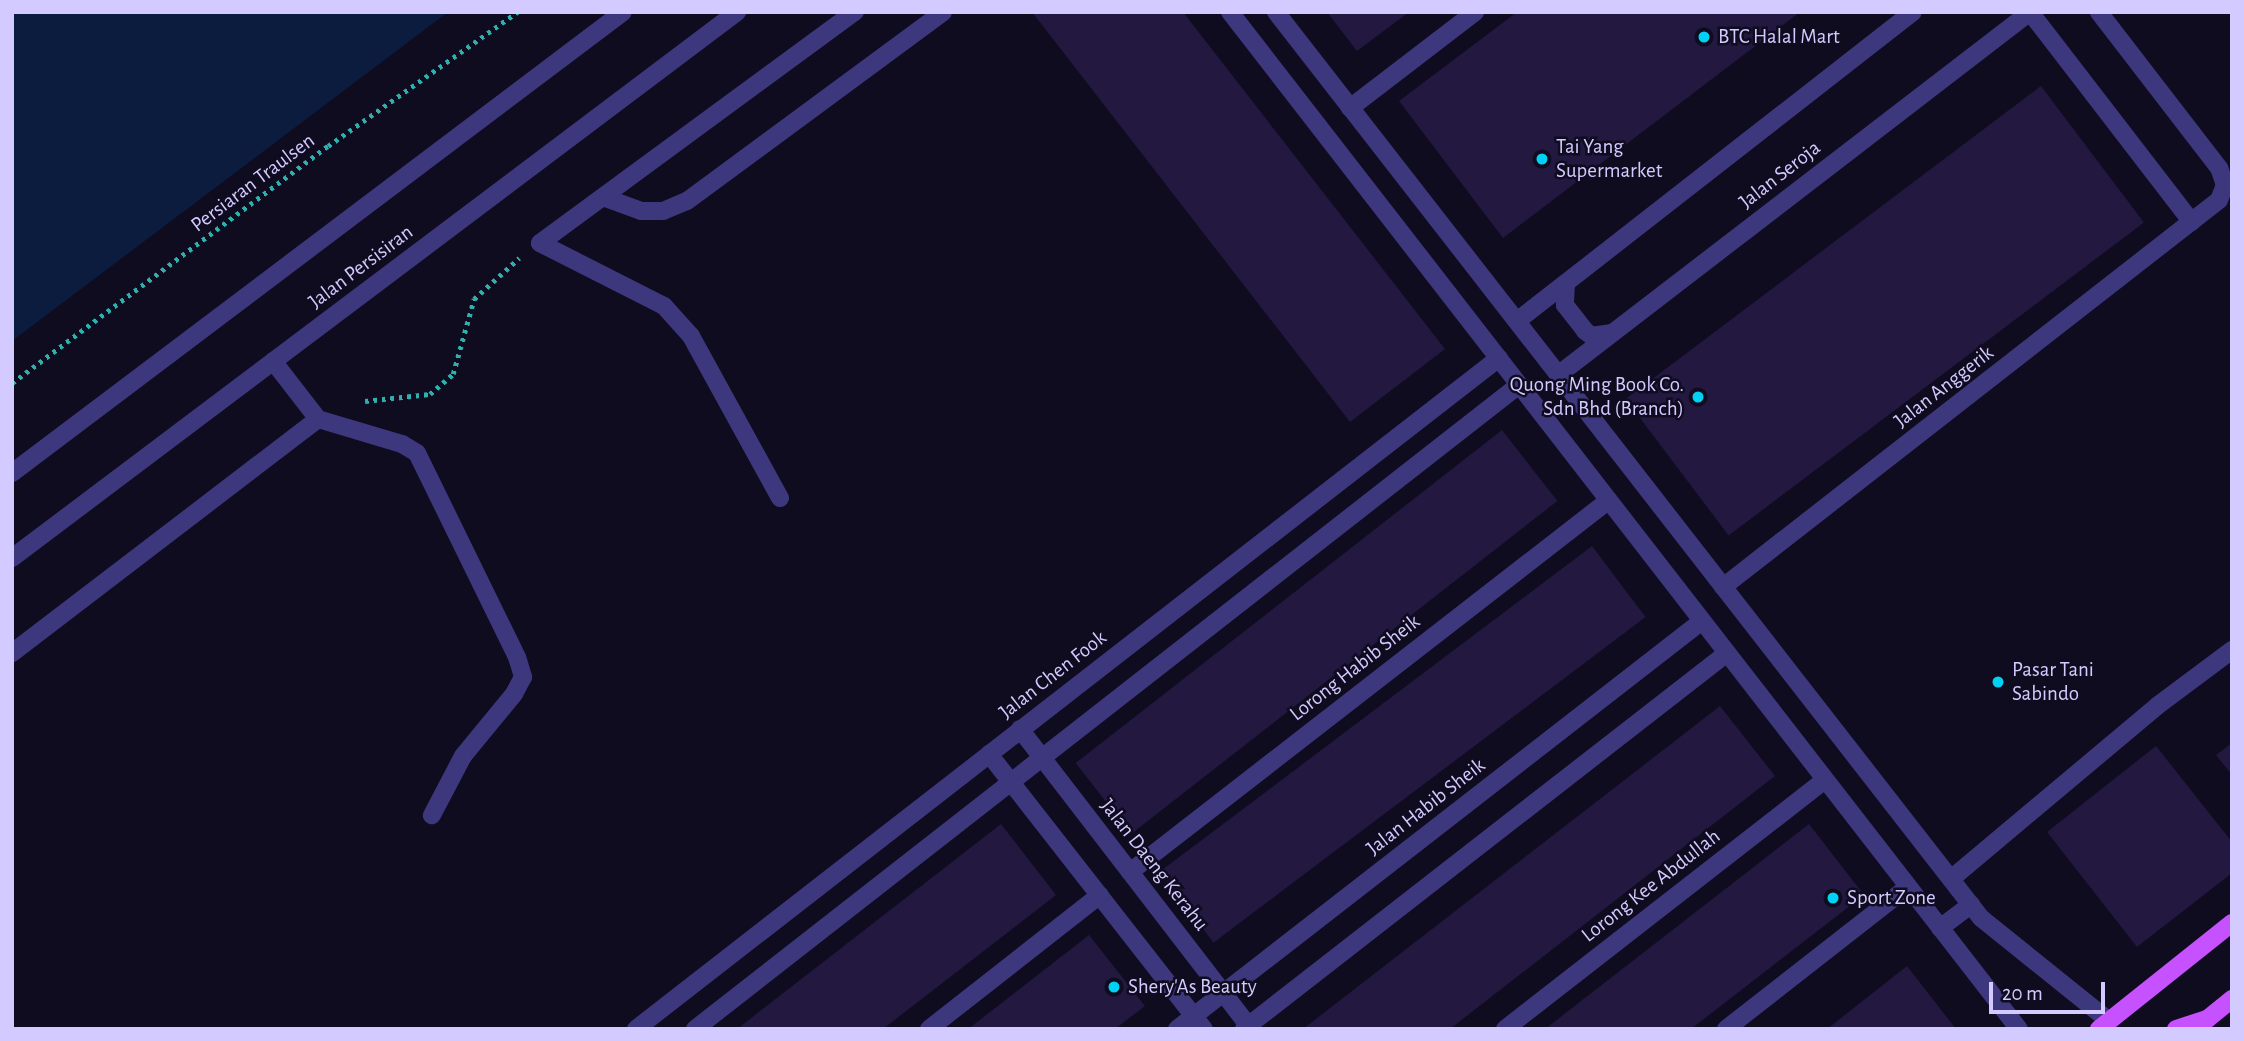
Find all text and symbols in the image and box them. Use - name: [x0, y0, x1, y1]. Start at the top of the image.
- place label: BTC Halal Mart: [1718, 24, 1840, 50]
- marker: BTC Halal Mart: [1696, 29, 1712, 45]
- street label: Persiaran Traulsen: [186, 128, 320, 238]
- place label: Tai Yang Supermarket: [1556, 134, 1662, 184]
- street label: Jalan Seroja: [1734, 135, 1826, 215]
- marker: Tai Yang Supermarket: [1534, 151, 1550, 167]
- street label: Jalan Persisiran: [304, 220, 418, 314]
- street label: Jalan Anggerik: [1889, 340, 1999, 434]
- place label: Quong Ming Book Co. Sdn Bhd (Branch): [1510, 372, 1684, 422]
- marker: Quong Ming Book Co. Sdn Bhd (Branch): [1690, 389, 1706, 405]
- street label: Lorong Habib Sheik: [1285, 609, 1425, 727]
- street label: Jalan Chen Fook: [994, 625, 1112, 725]
- place label: Pasar Tani Sabindo: [2012, 657, 2094, 707]
- marker: Pasar Tani Sabindo: [1990, 674, 2006, 690]
- street label: Jalan Habib Sheik: [1362, 753, 1490, 861]
- street label: Jalan Daeng Kerahu: [1095, 794, 1213, 936]
- street label: Lorong Kee Abdullah: [1577, 824, 1725, 948]
- place label: Sport Zone: [1847, 885, 1936, 911]
- marker: Sport Zone: [1825, 890, 1841, 906]
- scale bar: [1992, 968, 2108, 1012]
- place label: Shery'As Beauty: [1128, 974, 1257, 1000]
- marker: Shery'As Beauty: [1106, 979, 1122, 995]
- text: 20 m: [2002, 983, 2043, 1004]

